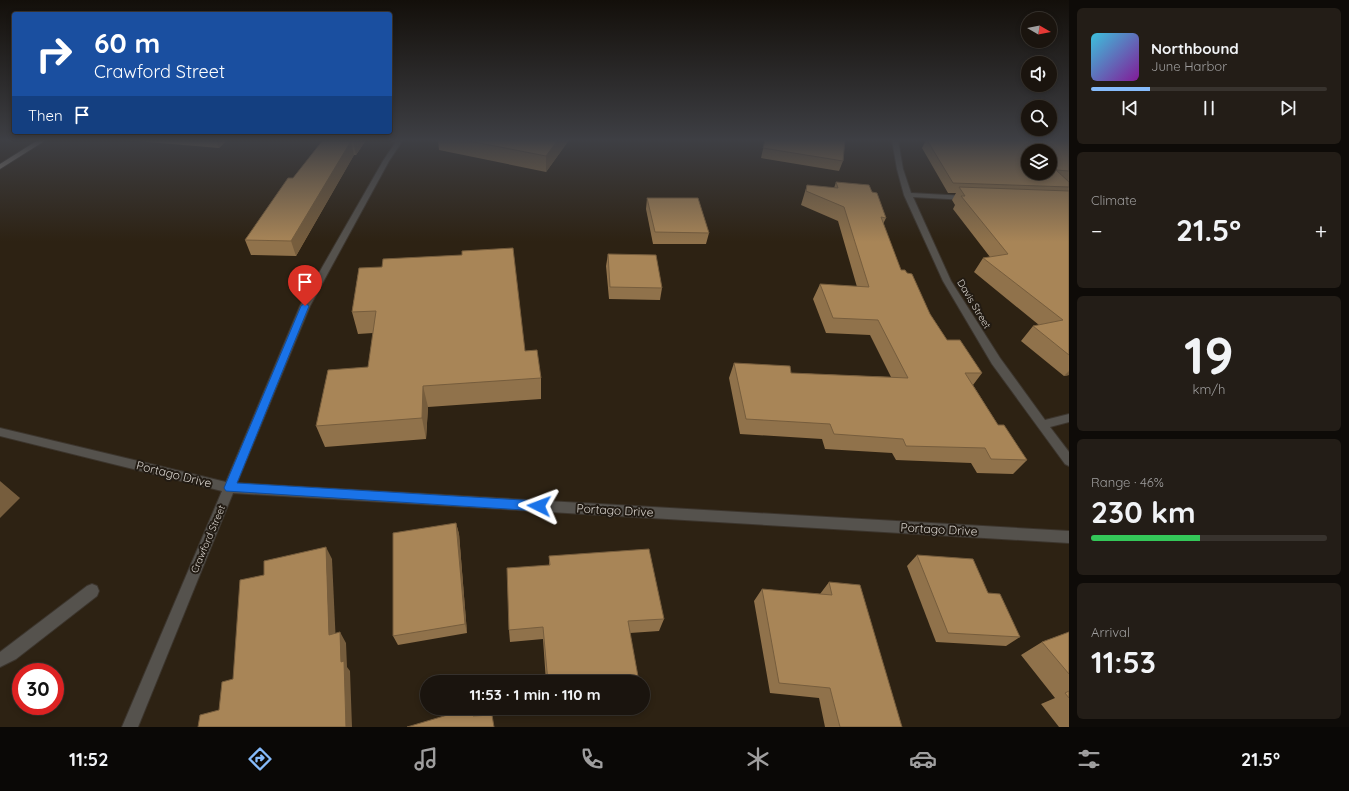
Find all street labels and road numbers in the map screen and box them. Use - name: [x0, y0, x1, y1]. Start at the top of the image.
- street label: Davis Street: [954, 277, 994, 332]
- street label: Portago Drive: [135, 457, 213, 491]
- street label: Portago Drive: [576, 500, 654, 520]
- street label: Crawford Street: [188, 502, 228, 575]
- street label: Portago Drive: [900, 519, 978, 539]

